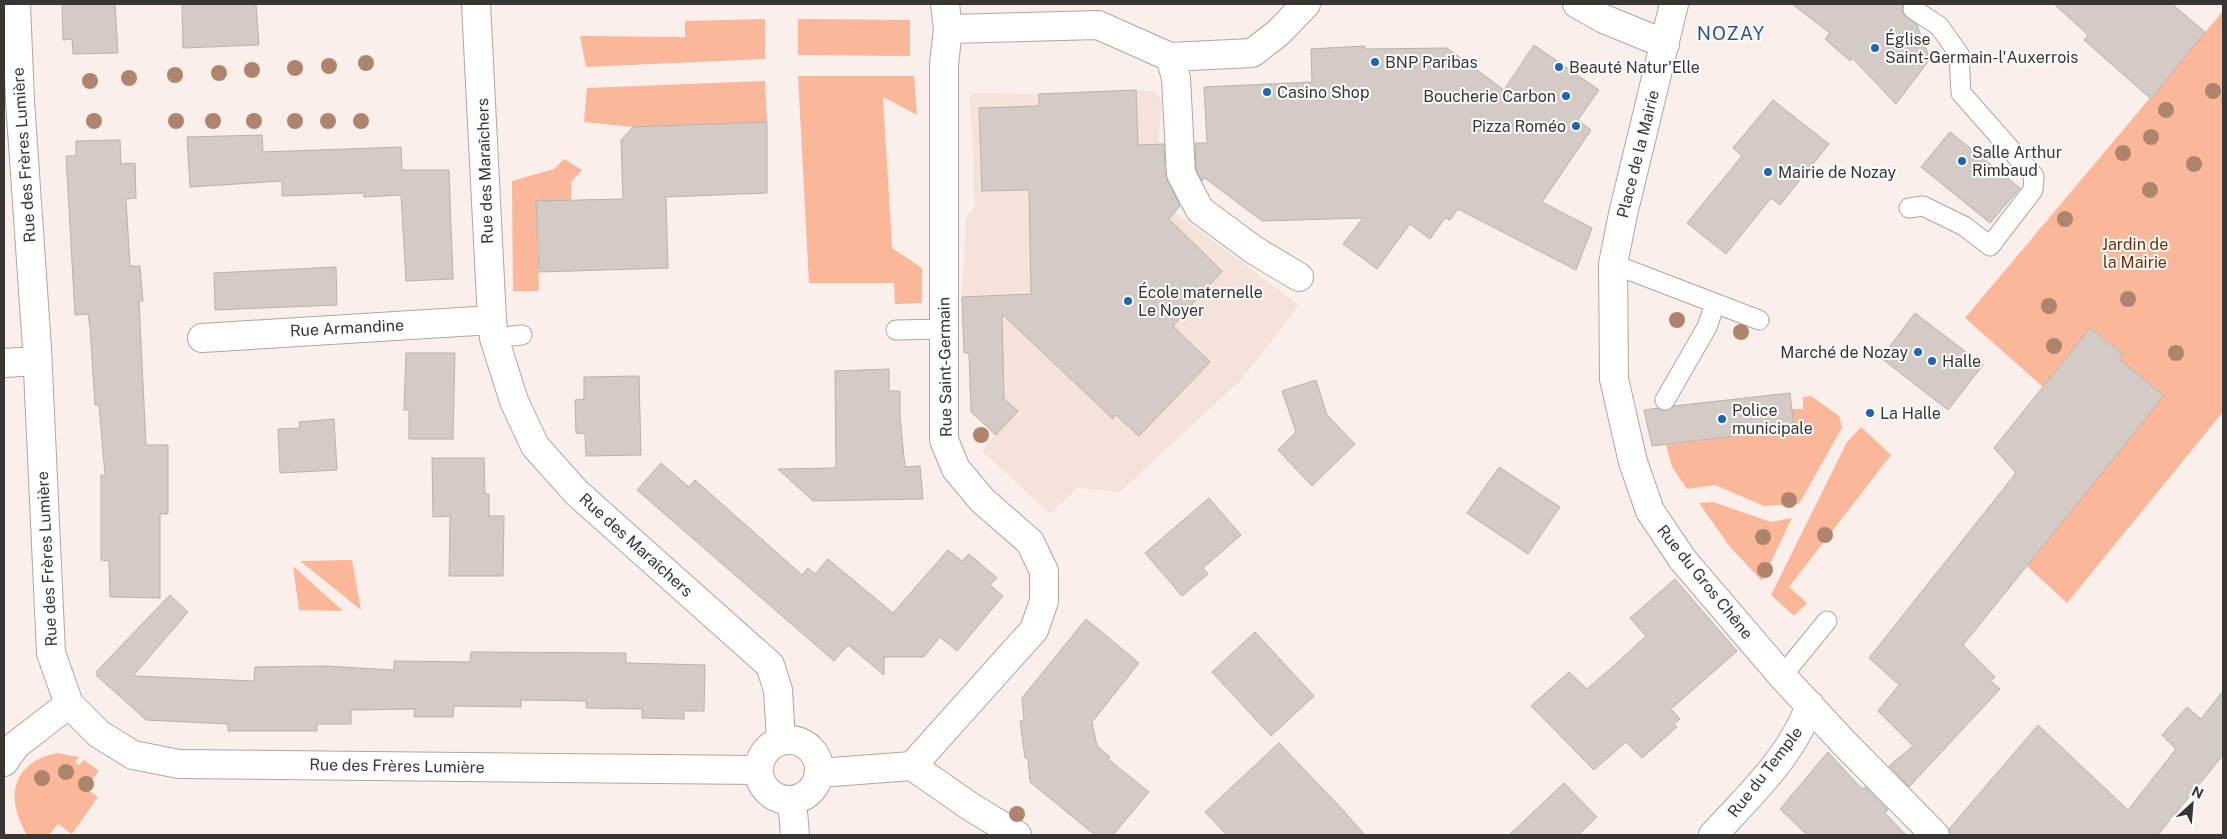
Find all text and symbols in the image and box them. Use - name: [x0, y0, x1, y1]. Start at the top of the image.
- district label: NOZAY: [1697, 22, 1765, 44]
- place label: Église Saint-Germain-l'Auxerrois: [1885, 29, 2078, 67]
- marker: Église Saint-Germain-l'Auxerrois: [1869, 42, 1881, 54]
- place label: BNP Paribas: [1385, 53, 1477, 72]
- marker: BNP Paribas: [1369, 56, 1381, 68]
- place label: Beauté Natur'Elle: [1569, 58, 1700, 77]
- marker: Beauté Natur'Elle: [1553, 61, 1565, 73]
- street label: Rue des Frères Lumière: [8, 67, 40, 243]
- place label: Casino Shop: [1277, 83, 1369, 102]
- marker: Casino Shop: [1261, 86, 1273, 98]
- place label: Boucherie Carbon: [1423, 87, 1556, 106]
- street label: Place de la Mairie: [1613, 88, 1663, 220]
- marker: Boucherie Carbon: [1560, 90, 1572, 102]
- street label: Rue des Maraîchers: [473, 98, 497, 244]
- place label: Pizza Roméo: [1472, 117, 1566, 136]
- marker: Pizza Roméo: [1570, 120, 1582, 132]
- place label: Salle Arthur Rimbaud: [1972, 143, 2062, 180]
- marker: Salle Arthur Rimbaud: [1956, 155, 1968, 167]
- place label: Mairie de Nozay: [1778, 163, 1896, 182]
- marker: Mairie de Nozay: [1762, 166, 1774, 178]
- park label: Jardin de la Mairie: [2102, 235, 2168, 272]
- place label: École maternelle Le Noyer: [1138, 282, 1263, 320]
- marker: École maternelle Le Noyer: [1122, 295, 1134, 307]
- street label: Rue Saint-Germain: [934, 297, 956, 437]
- street label: Rue Armandine: [289, 316, 405, 340]
- place label: Marché de Nozay: [1780, 343, 1908, 362]
- marker: Marché de Nozay: [1912, 346, 1924, 358]
- place label: Halle: [1942, 352, 1981, 371]
- marker: Halle: [1926, 355, 1938, 367]
- place label: Police municipale: [1732, 401, 1813, 438]
- place label: La Halle: [1880, 404, 1941, 423]
- marker: La Halle: [1864, 407, 1876, 419]
- marker: Police municipale: [1716, 413, 1728, 425]
- street label: Rue des Frères Lumière: [33, 471, 61, 647]
- street label: Rue des Maraîchers: [575, 489, 697, 601]
- street label: Rue du Gros Chêne: [1653, 521, 1757, 643]
- street label: Rue du Temple: [1724, 723, 1806, 821]
- street label: Rue des Frères Lumière: [309, 755, 485, 777]
- north arrow: [2167, 779, 2217, 829]
- text: N: [2189, 783, 2206, 802]

